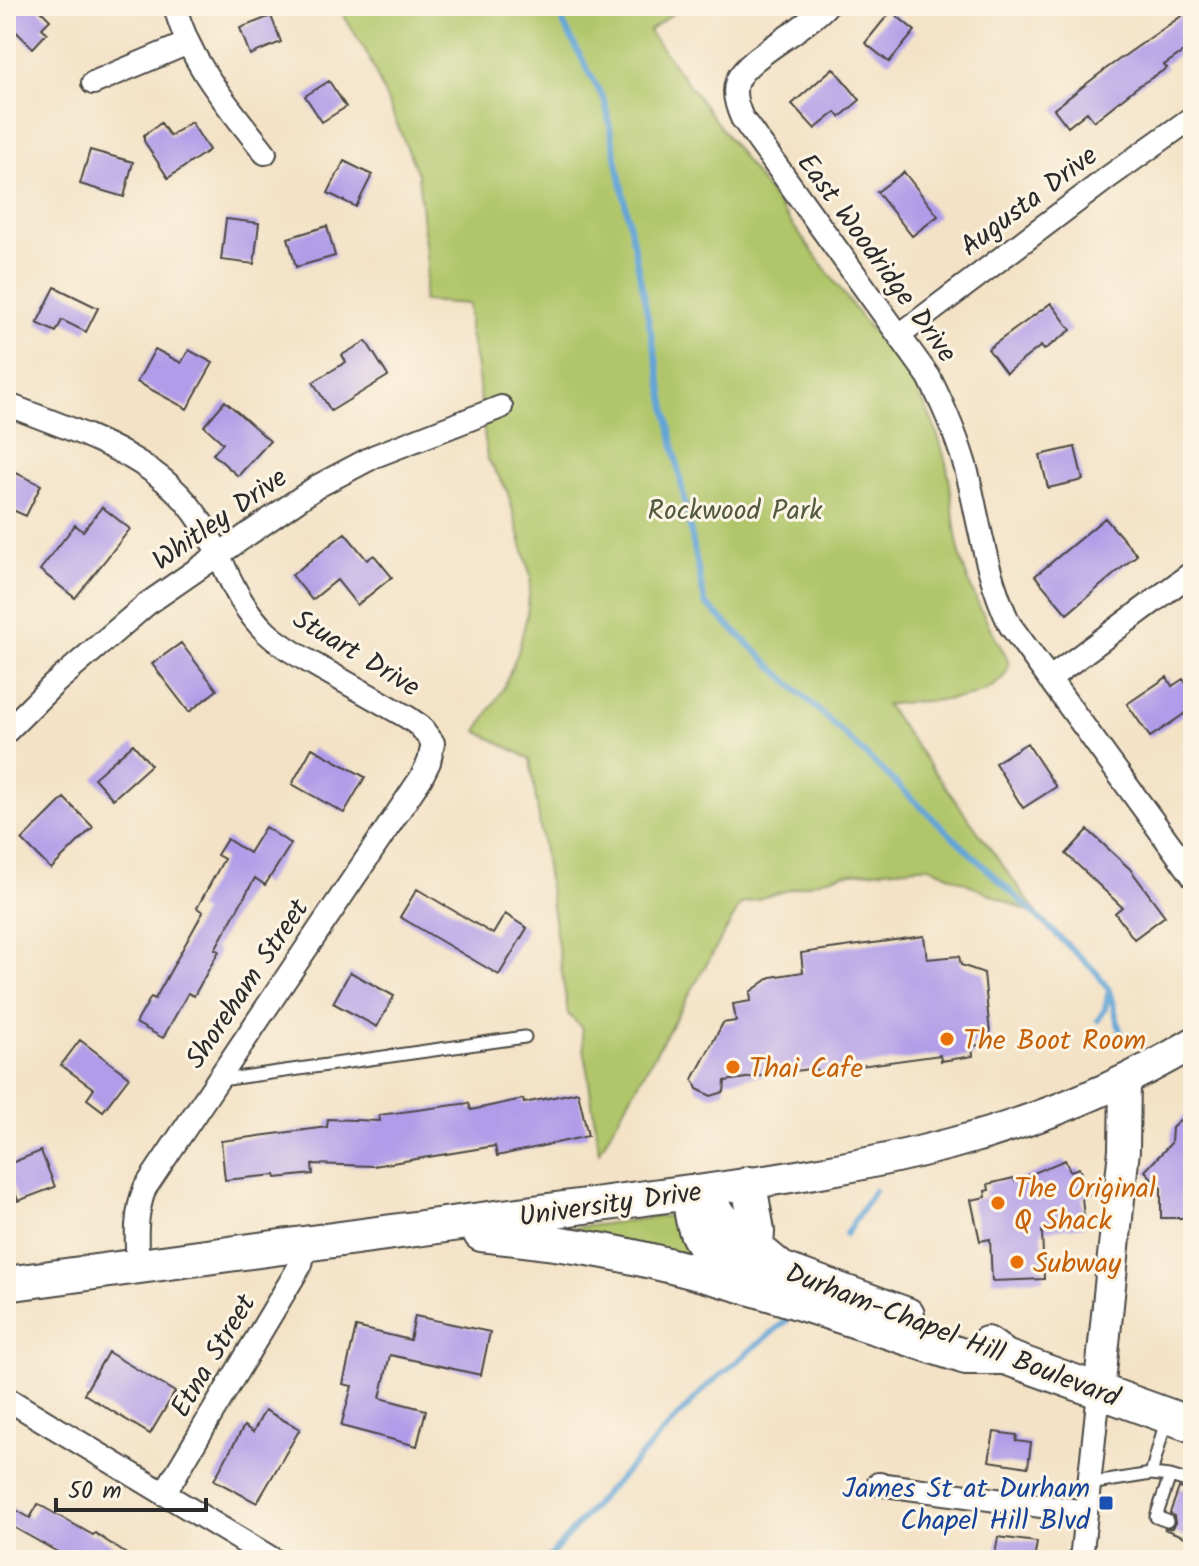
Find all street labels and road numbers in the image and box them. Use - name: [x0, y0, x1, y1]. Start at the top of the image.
- street label: Augusta Drive: [951, 135, 1108, 269]
- street label: East Woodridge Drive: [784, 144, 968, 373]
- street label: Whitley Drive: [143, 456, 298, 583]
- street label: Stuart Drive: [283, 598, 429, 710]
- street label: Shoreham Street: [174, 889, 322, 1079]
- street label: University Drive: [516, 1170, 705, 1241]
- street label: Durham-Chapel Hill Boulevard: [778, 1252, 1127, 1421]
- street label: Etna Street: [159, 1285, 269, 1427]

